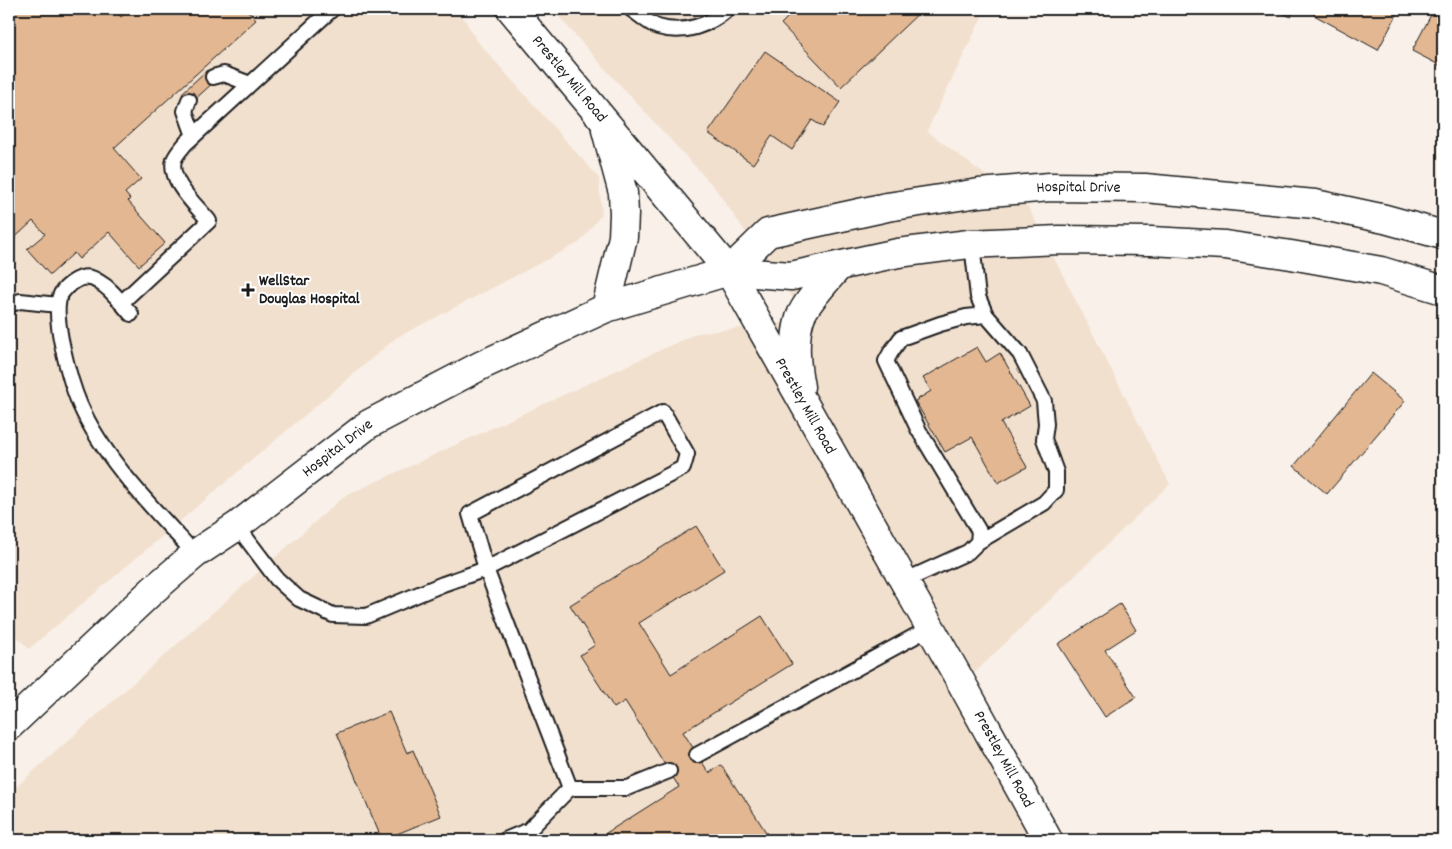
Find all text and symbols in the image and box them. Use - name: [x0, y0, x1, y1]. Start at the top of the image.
- street label: Prestley Mill Road: [526, 30, 612, 128]
- street label: Hospital Drive: [1035, 175, 1121, 200]
- place label: WellStar Douglas Hospital: [259, 270, 360, 311]
- marker: WellStar Douglas Hospital: [241, 283, 255, 297]
- street label: Prestley Mill Road: [769, 354, 842, 459]
- street label: Hospital Drive: [297, 413, 378, 483]
- street label: Prestley Mill Road: [968, 707, 1040, 812]

